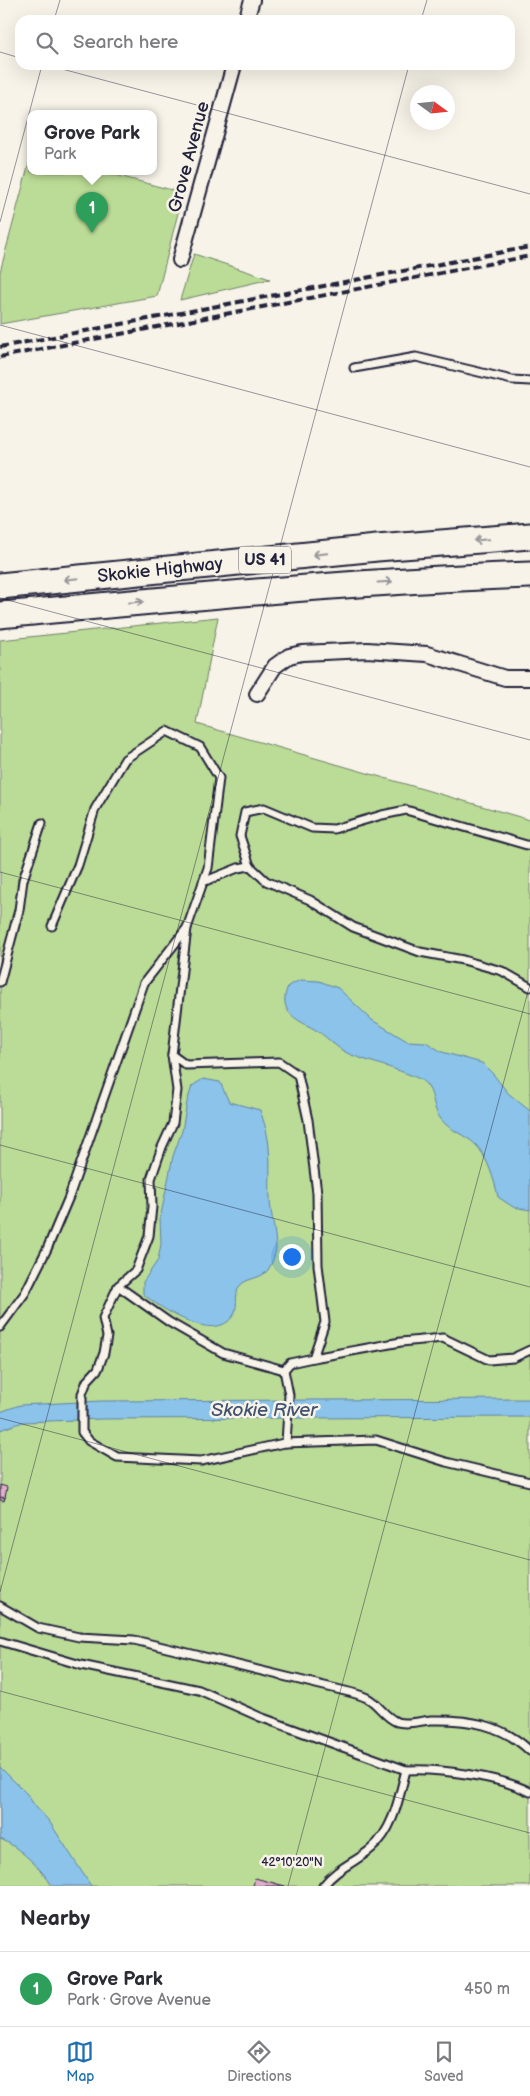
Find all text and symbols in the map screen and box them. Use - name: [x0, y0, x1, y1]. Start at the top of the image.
- search box: [15, 15, 515, 70]
- icon: search: [33, 29, 61, 57]
- text: Search here: [73, 31, 178, 54]
- north arrow: [410, 85, 455, 130]
- street label: Grove Avenue: [164, 99, 214, 215]
- popup: [27, 110, 157, 175]
- text: Grove Park: [44, 122, 140, 145]
- text: Park: [44, 145, 76, 164]
- pin: 1: [76, 192, 108, 233]
- one-way arrow: [474, 535, 490, 544]
- road number: US 41: [239, 546, 291, 574]
- one-way arrow: [312, 549, 328, 559]
- street label: Skokie Highway: [96, 553, 225, 587]
- one-way arrow: [63, 574, 79, 584]
- one-way arrow: [377, 578, 393, 587]
- one-way arrow: [127, 598, 143, 607]
- your location: [279, 1244, 305, 1270]
- water label: Skokie River: [211, 1399, 318, 1422]
- text: 42°10'20"N: [261, 1855, 323, 1870]
- text: Nearby: [20, 1906, 90, 1931]
- text: Grove Park: [67, 1968, 163, 1991]
- text: 1: [33, 1980, 39, 1999]
- text: 450 m: [464, 1980, 510, 1999]
- text: Park · Grove Avenue: [67, 1991, 211, 2010]
- tab: Map: [66, 2038, 95, 2085]
- tab: Directions: [227, 2038, 292, 2085]
- tab: Saved: [424, 2038, 464, 2085]

